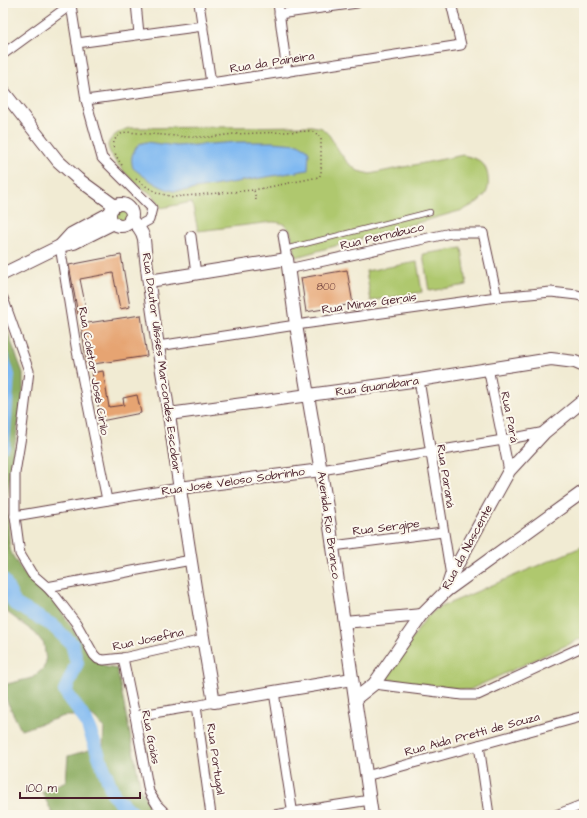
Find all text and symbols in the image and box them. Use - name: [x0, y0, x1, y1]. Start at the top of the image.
- street label: Rua da Paineira: [229, 47, 316, 78]
- street label: Rua Pernabuco: [338, 219, 426, 254]
- street label: Rua Doutor Ulisses Marcondes Escobar: [138, 252, 185, 475]
- house number: 800: [316, 280, 336, 294]
- street label: Rua Minas Gerais: [321, 288, 418, 319]
- street label: Rua Coletor José Cirilo: [74, 306, 113, 437]
- street label: Rua Guanabara: [334, 372, 420, 401]
- street label: Rua Pará: [496, 390, 523, 444]
- street label: Rua Paraná: [432, 443, 459, 509]
- street label: Rua José Veloso Sobrinho: [160, 463, 306, 500]
- street label: Avenida Rio Branco: [313, 470, 345, 580]
- street label: Rua da Nascente: [438, 501, 497, 593]
- street label: Rua Sergipe: [351, 515, 421, 541]
- street label: Rua Josefina: [111, 624, 185, 655]
- street label: Rua Aida Pretti de Souza: [403, 708, 542, 761]
- street label: Rua Goiás: [137, 709, 164, 765]
- street label: Rua Portugal: [201, 722, 229, 796]
- scale bar: [20, 774, 140, 800]
- text: 100 m: [26, 780, 57, 797]

